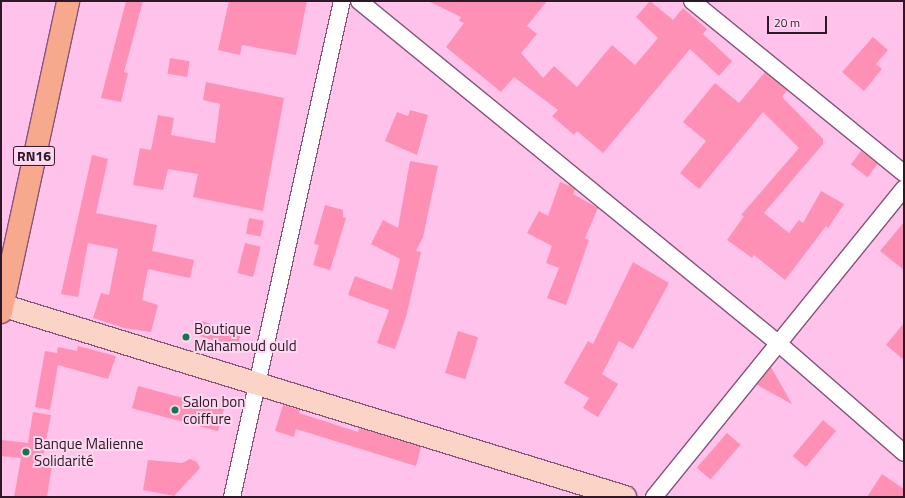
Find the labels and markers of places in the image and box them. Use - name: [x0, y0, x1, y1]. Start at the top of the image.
- place label: Boutique Mahamoud ould: [194, 319, 297, 354]
- marker: Boutique Mahamoud ould: [181, 332, 191, 342]
- place label: Salon bon coiffure: [183, 392, 245, 427]
- marker: Salon bon coiffure: [170, 405, 180, 415]
- place label: Banque Malienne Solidarité: [34, 434, 144, 469]
- marker: Banque Malienne Solidarité: [21, 447, 31, 457]

